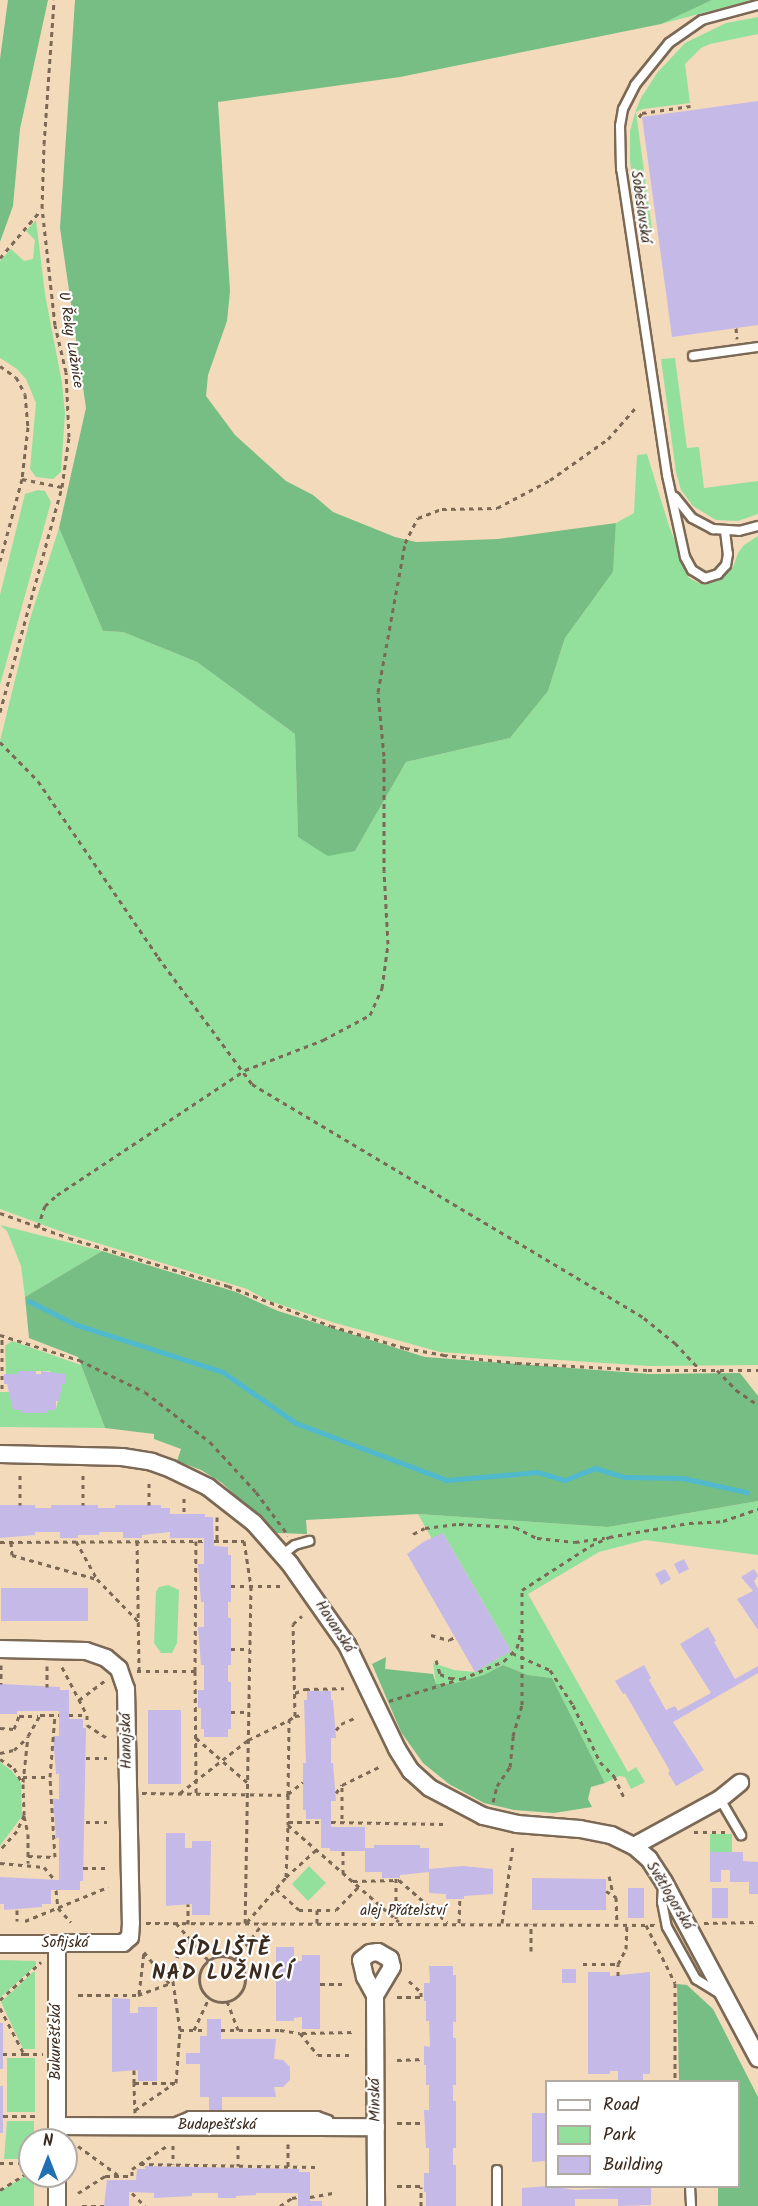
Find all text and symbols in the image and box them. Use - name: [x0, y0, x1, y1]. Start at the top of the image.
- street label: Soběslavská: [626, 170, 654, 244]
- street label: U Řeky Lužnice: [53, 291, 87, 389]
- street label: Havanská: [310, 1597, 358, 1657]
- street label: Hanojská: [118, 1713, 136, 1769]
- street label: Světlogorská: [642, 1859, 696, 1933]
- street label: alej Přátelství: [360, 1903, 446, 1921]
- street label: Sofijská: [42, 1935, 88, 1953]
- district label: SÍDLIŠTĚ NAD LUŽNICÍ: [152, 1937, 294, 1987]
- street label: Bukurešťská: [48, 2004, 66, 2080]
- street label: Minská: [367, 2078, 385, 2122]
- legend: [545, 2080, 740, 2188]
- text: Road: [603, 2091, 639, 2120]
- street label: Budapešťská: [178, 2117, 256, 2135]
- text: Park: [603, 2121, 636, 2150]
- north arrow: [18, 2128, 78, 2188]
- text: N: [43, 2129, 53, 2154]
- text: Building: [603, 2151, 663, 2180]

